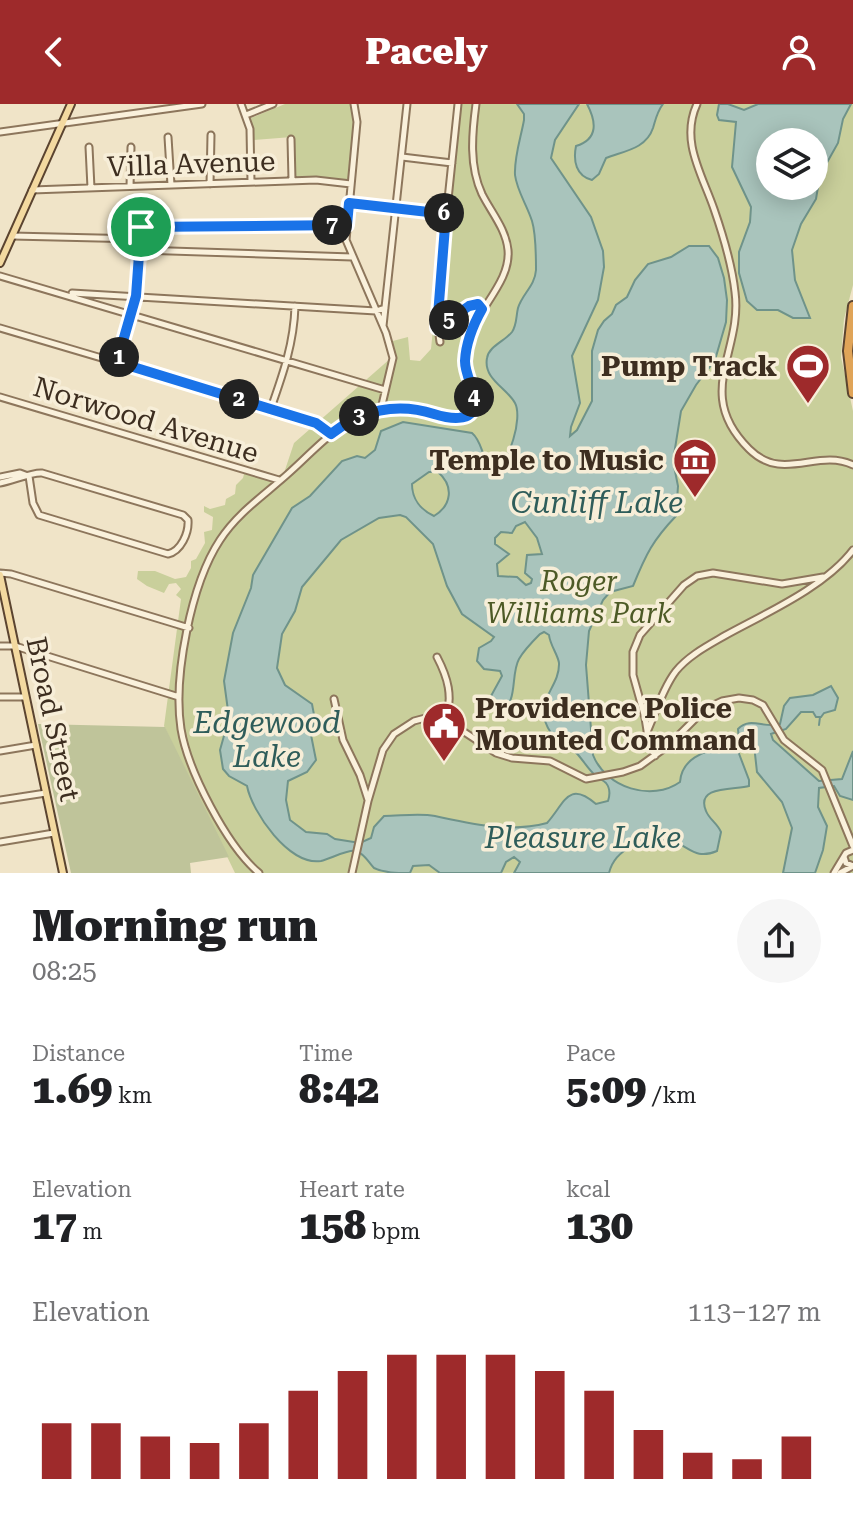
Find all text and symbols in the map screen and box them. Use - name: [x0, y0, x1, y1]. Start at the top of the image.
- icon: back: [32, 30, 76, 74]
- icon: person: [777, 30, 821, 74]
- text: Pacely: [365, 31, 488, 73]
- map controls: [756, 128, 828, 200]
- button: layers: [756, 128, 828, 200]
- street label: Villa Avenue: [106, 145, 276, 183]
- pin: [107, 193, 175, 261]
- pin: 6: [424, 193, 464, 233]
- text: 6: [438, 200, 450, 225]
- icon: arrive: [119, 205, 163, 249]
- pin: 7: [312, 205, 352, 245]
- text: 7: [326, 212, 338, 237]
- pin: 5: [429, 300, 469, 340]
- text: 5: [443, 307, 455, 332]
- pin: 1: [99, 337, 139, 377]
- sports icon: Pump Track: [784, 342, 832, 405]
- text: 1: [113, 344, 125, 369]
- place label: Pump Track: [601, 350, 777, 383]
- street label: Norwood Avenue: [29, 370, 263, 470]
- pin: 4: [454, 377, 494, 417]
- pin: 2: [219, 379, 259, 419]
- text: 4: [468, 384, 480, 409]
- text: 2: [233, 386, 245, 411]
- pin: 3: [339, 396, 379, 436]
- text: 3: [353, 403, 365, 428]
- museum icon: Temple to Music: [671, 436, 719, 499]
- place label: Temple to Music: [429, 444, 664, 477]
- water label: Cunliff Lake: [511, 485, 683, 520]
- park label: Roger Williams Park: [486, 565, 673, 630]
- street label: Broad Street: [19, 634, 87, 804]
- place label: Providence Police Mounted Command: [475, 692, 757, 757]
- public building icon: Providence Police Mounted Command: [420, 700, 468, 763]
- water label: Edgewood Lake: [192, 705, 341, 774]
- water label: Pleasure Lake: [484, 820, 681, 855]
- button: share: [737, 899, 821, 983]
- text: Morning run: [32, 900, 318, 952]
- text: 08:25: [32, 956, 97, 986]
- text: Distance: [32, 1041, 125, 1066]
- text: Time: [299, 1041, 353, 1066]
- text: Pace: [566, 1041, 616, 1066]
- text: 1.69: [32, 1066, 113, 1113]
- text: 8:42: [299, 1066, 379, 1113]
- text: 5:09: [566, 1066, 646, 1113]
- text: km: [113, 1083, 152, 1108]
- text: /km: [646, 1083, 696, 1108]
- text: Elevation: [32, 1177, 132, 1202]
- text: Heart rate: [299, 1177, 405, 1202]
- text: kcal: [566, 1177, 610, 1202]
- text: 17: [32, 1202, 77, 1249]
- text: 158: [299, 1202, 366, 1249]
- text: 130: [566, 1202, 633, 1249]
- text: m: [77, 1219, 102, 1244]
- text: bpm: [366, 1219, 420, 1244]
- text: Elevation: [32, 1297, 150, 1327]
- text: 113–127 m: [688, 1297, 821, 1327]

